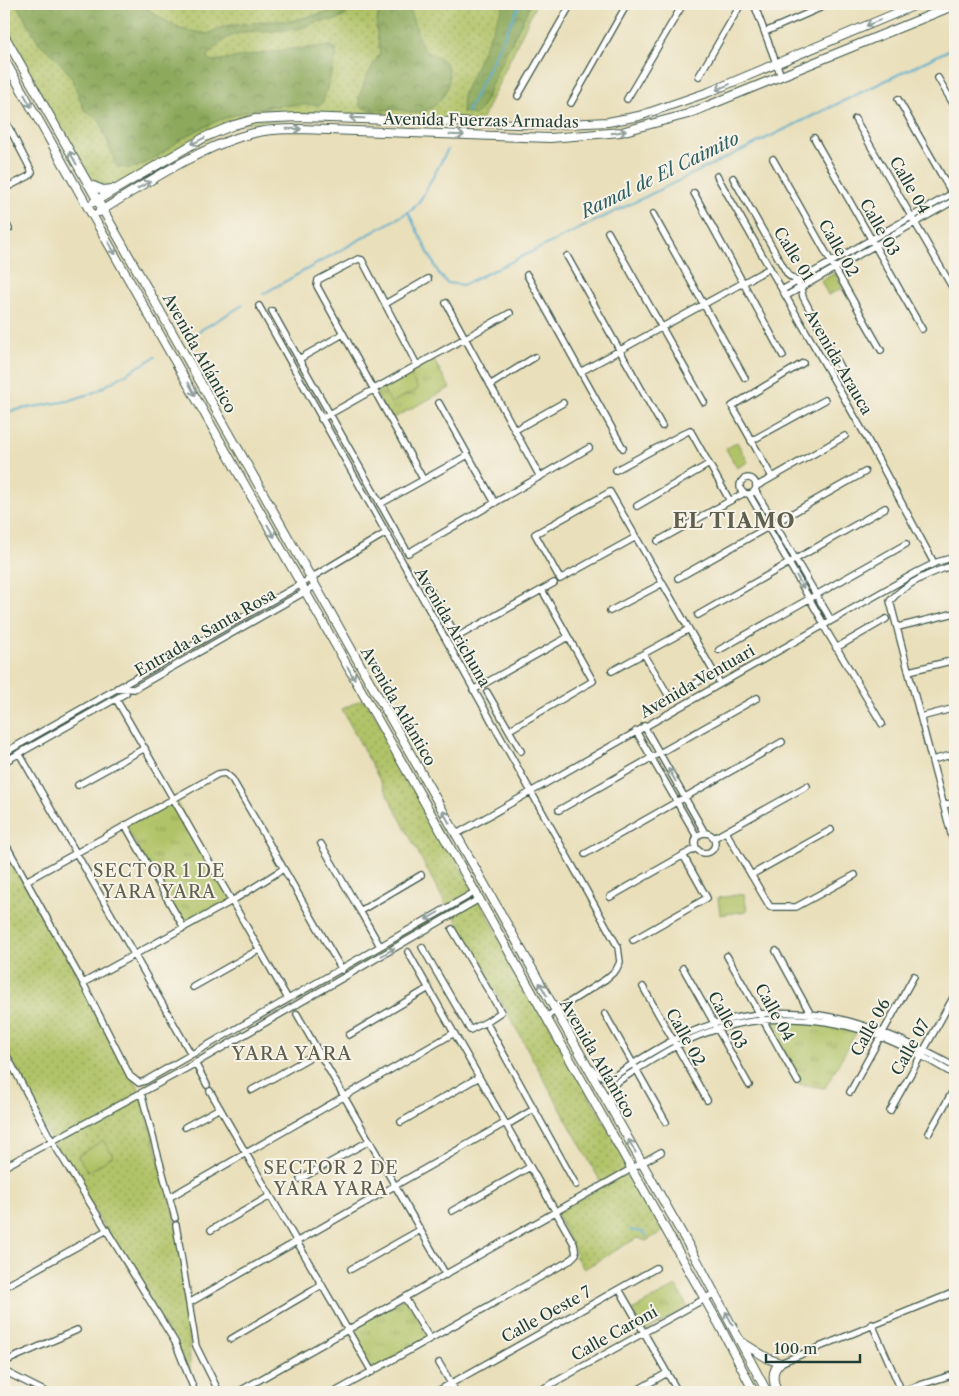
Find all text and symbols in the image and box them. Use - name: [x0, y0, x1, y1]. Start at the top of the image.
- one-way arrow: [866, 18, 881, 28]
- one-way arrow: [716, 82, 731, 92]
- one-way arrow: [23, 94, 33, 108]
- street label: Avenida Fuerzas Armadas: [382, 108, 579, 132]
- one-way arrow: [349, 113, 365, 123]
- one-way arrow: [286, 125, 302, 134]
- water label: Ramal de El Caimito: [575, 127, 743, 224]
- one-way arrow: [610, 127, 626, 137]
- one-way arrow: [448, 131, 464, 140]
- one-way arrow: [191, 136, 206, 146]
- one-way arrow: [68, 150, 78, 165]
- street label: Calle 04: [886, 153, 934, 217]
- one-way arrow: [137, 180, 151, 190]
- street label: Calle 03: [856, 195, 904, 259]
- street label: Calle 02: [815, 216, 863, 280]
- street label: Calle 01: [770, 223, 819, 285]
- one-way arrow: [107, 240, 117, 255]
- street label: Avenida Atlántico: [158, 289, 241, 417]
- street label: Avenida Arauca: [800, 305, 877, 419]
- one-way arrow: [187, 382, 197, 396]
- district label: EL TIAMO: [672, 508, 796, 533]
- one-way arrow: [267, 523, 276, 538]
- street label: Avenida Arichuna: [410, 563, 496, 691]
- one-way arrow: [795, 574, 805, 589]
- street label: Entrada a Santa Rosa: [131, 583, 280, 681]
- street label: Avenida Ventuari: [635, 640, 758, 722]
- street label: Avenida Atlántico: [356, 642, 441, 769]
- one-way arrow: [346, 665, 356, 680]
- one-way arrow: [666, 769, 676, 783]
- one-way arrow: [440, 811, 450, 825]
- district label: SECTOR 1 DE YARA YARA: [93, 860, 225, 903]
- one-way arrow: [425, 911, 440, 921]
- one-way arrow: [380, 946, 394, 956]
- street label: Calle 04: [751, 980, 799, 1044]
- one-way arrow: [538, 981, 548, 996]
- street label: Calle 03: [704, 988, 752, 1052]
- street label: Avenida Atlántico: [555, 994, 640, 1121]
- street label: Calle 06: [846, 995, 894, 1059]
- street label: Calle 02: [662, 1005, 710, 1069]
- street label: Calle 07: [886, 1015, 934, 1079]
- district label: YARA YARA: [231, 1042, 352, 1065]
- one-way arrow: [627, 1138, 637, 1153]
- district label: SECTOR 2 DE YARA YARA: [263, 1157, 399, 1200]
- street label: Calle Oeste 7: [498, 1281, 594, 1347]
- street label: Calle Caroní: [567, 1301, 661, 1365]
- one-way arrow: [723, 1311, 733, 1325]
- scale bar: [766, 1331, 860, 1363]
- text: 100 m: [774, 1339, 817, 1358]

